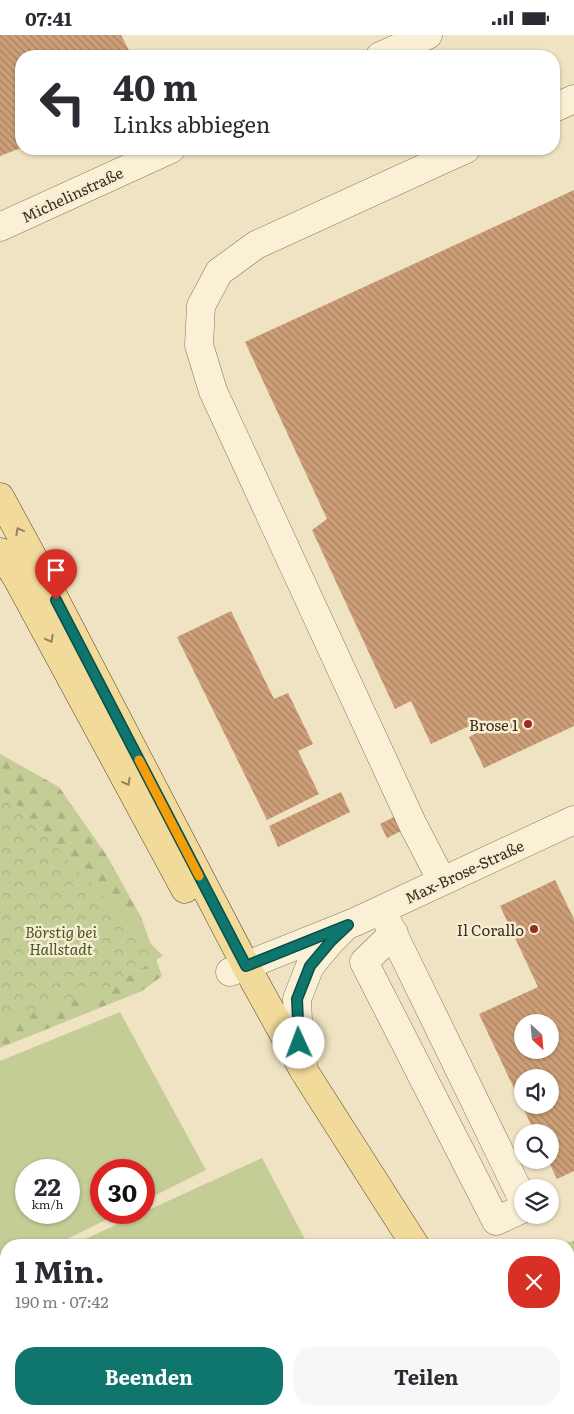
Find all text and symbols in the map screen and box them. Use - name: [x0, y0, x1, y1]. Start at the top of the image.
- text: 07:41: [25, 4, 72, 32]
- text: 40 m: [113, 60, 198, 112]
- icon: left: [30, 70, 95, 135]
- text: Links abbiegen: [113, 107, 270, 140]
- street label: Michelinstraße: [17, 160, 127, 228]
- one-way arrow: [15, 527, 25, 536]
- pin: [35, 549, 77, 600]
- icon: arrive: [42, 556, 70, 584]
- one-way arrow: [44, 634, 54, 643]
- place label: Brose 1: [469, 713, 518, 736]
- marker: Brose 1: [522, 718, 534, 730]
- one-way arrow: [121, 777, 131, 786]
- street label: Max-Brose-Straße: [401, 833, 528, 909]
- place label: Il Corallo: [457, 918, 524, 941]
- park label: Börstig bei Hallstadt: [25, 920, 97, 960]
- marker: Il Corallo: [528, 923, 540, 935]
- north arrow: [514, 1014, 559, 1059]
- map controls: [514, 1014, 559, 1224]
- position arrow: [272, 1016, 324, 1068]
- button: sound: [514, 1069, 559, 1114]
- button: search: [514, 1124, 559, 1169]
- speed limit sign: 30: [90, 1159, 155, 1224]
- text: 22: [34, 1167, 61, 1204]
- button: layers: [514, 1179, 559, 1224]
- text: km/h: [32, 1195, 63, 1213]
- text: 1 Min.: [15, 1248, 105, 1292]
- button: close: [508, 1256, 560, 1308]
- text: 190 m · 07:42: [15, 1289, 109, 1313]
- button: Beenden: [15, 1347, 283, 1405]
- button: Teilen: [293, 1347, 560, 1405]

